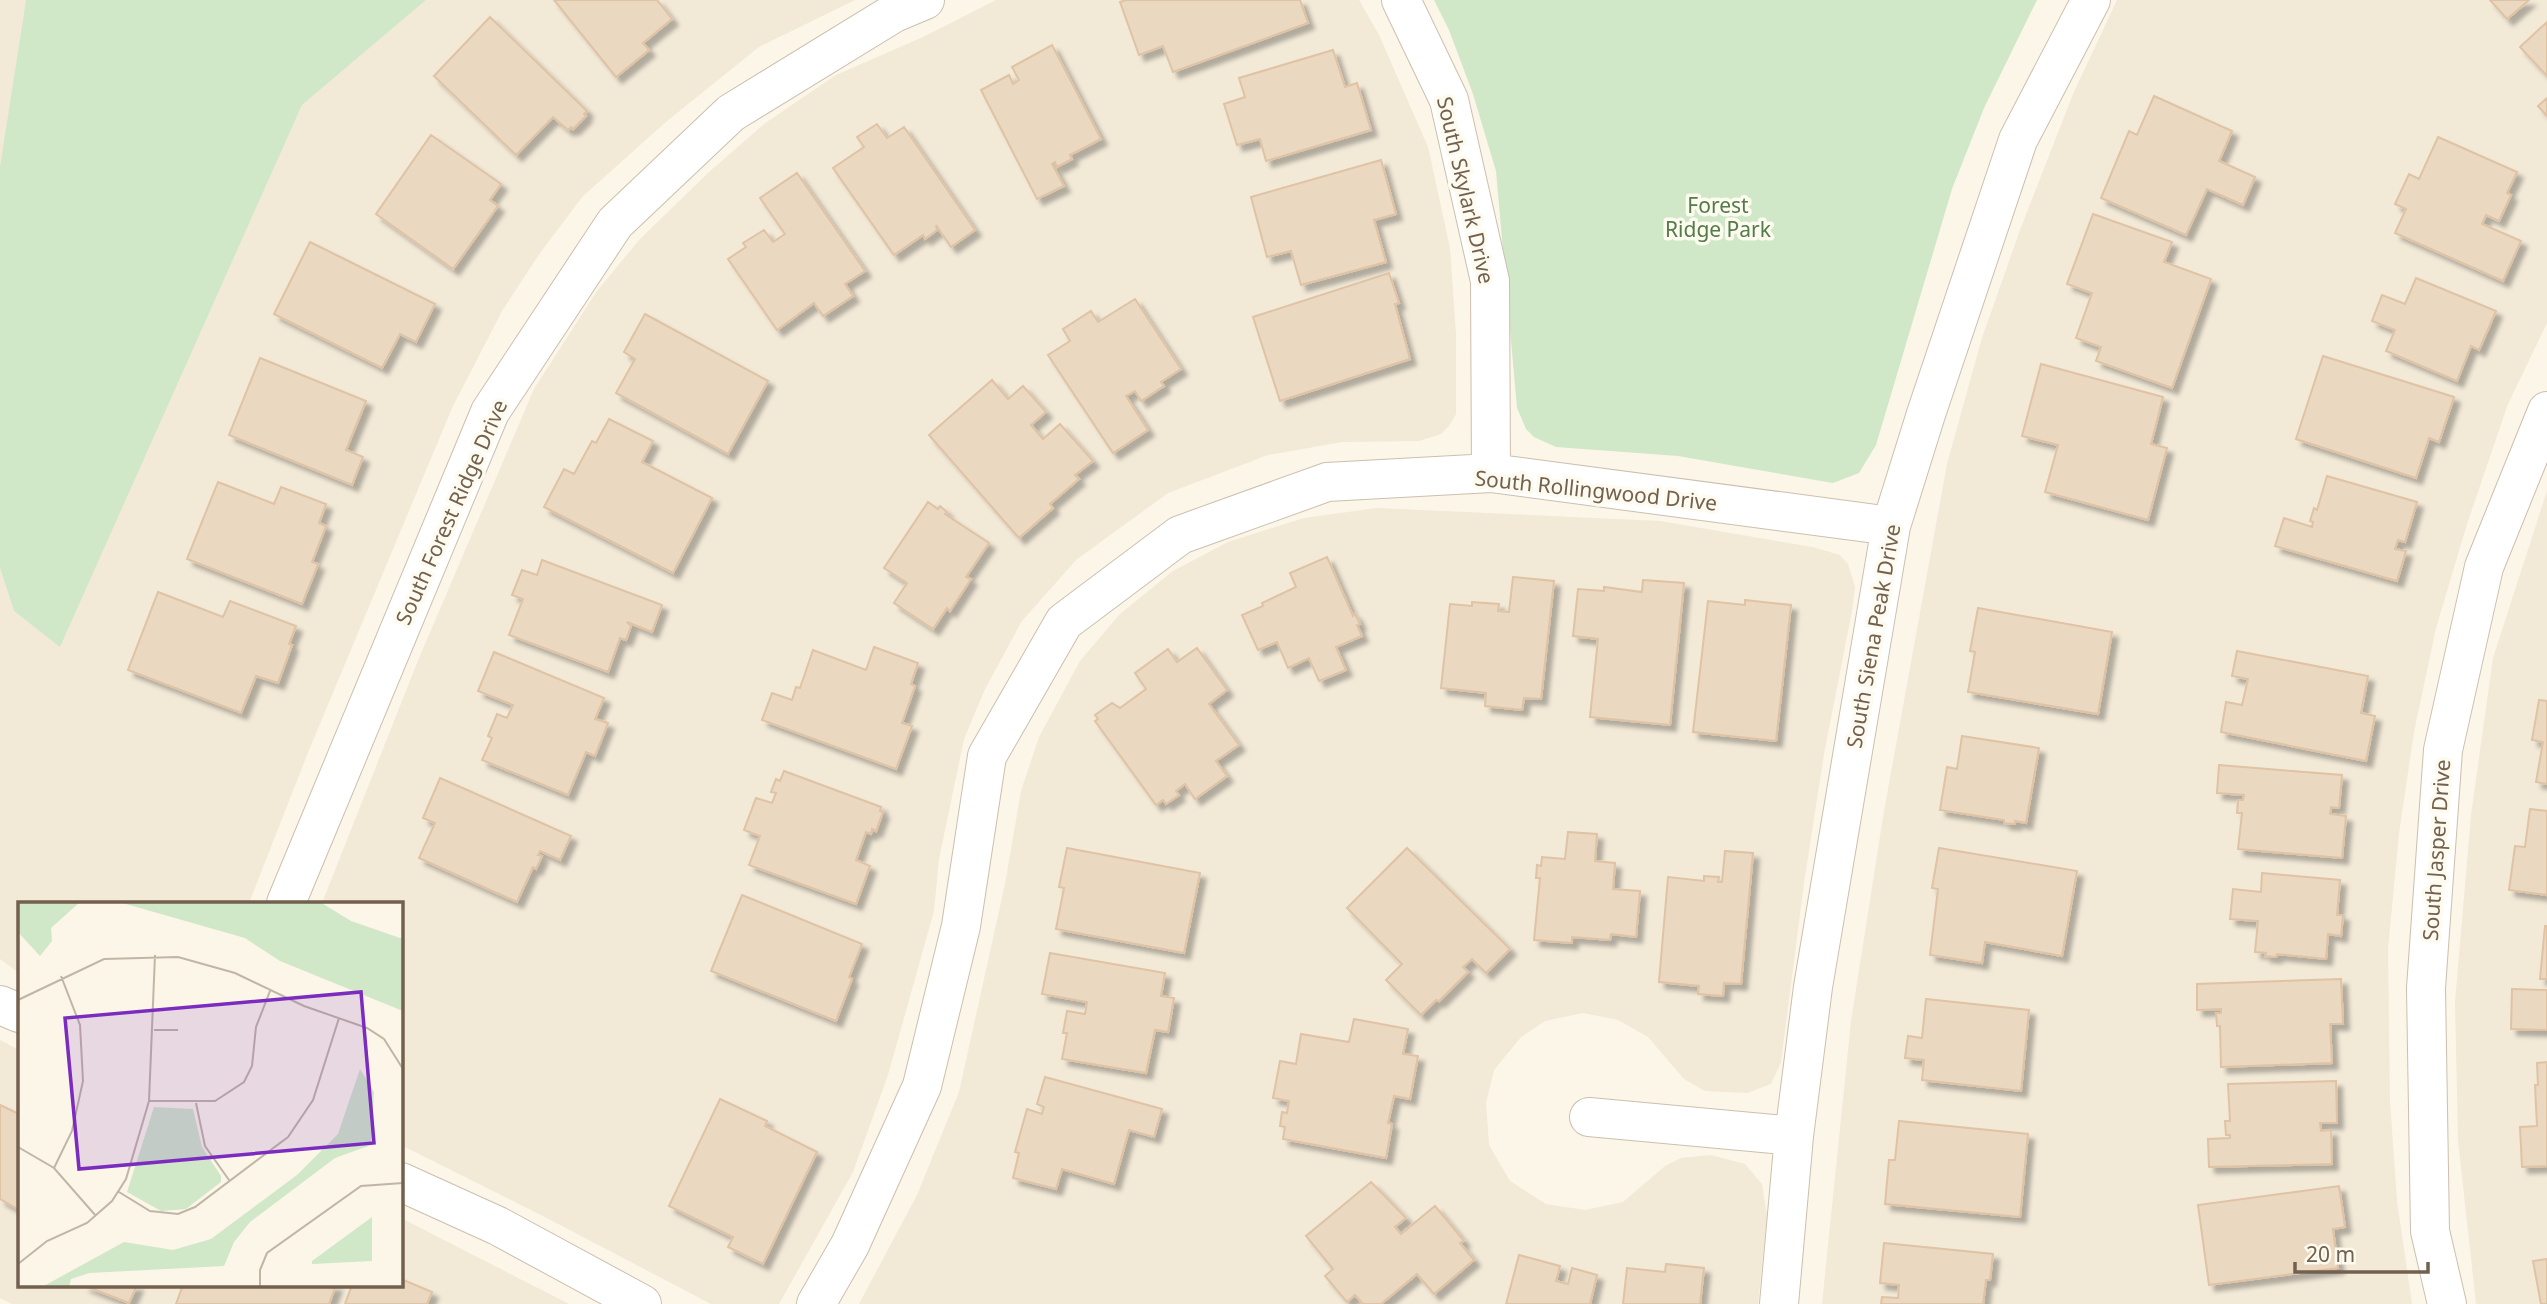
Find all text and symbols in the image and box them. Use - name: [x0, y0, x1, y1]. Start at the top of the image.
- street label: South Skylark Drive: [1431, 94, 1501, 286]
- park label: Forest Ridge Park: [1665, 191, 1772, 243]
- street label: South Forest Ridge Drive: [389, 395, 513, 629]
- street label: South Rollingwood Drive: [1474, 463, 1718, 517]
- street label: South Siena Peak Drive: [1839, 522, 1907, 750]
- street label: South Jasper Drive: [2416, 758, 2456, 942]
- inset map: [18, 902, 402, 1286]
- scale bar: [2295, 1230, 2428, 1274]
- text: 20 m: [2306, 1240, 2355, 1268]

